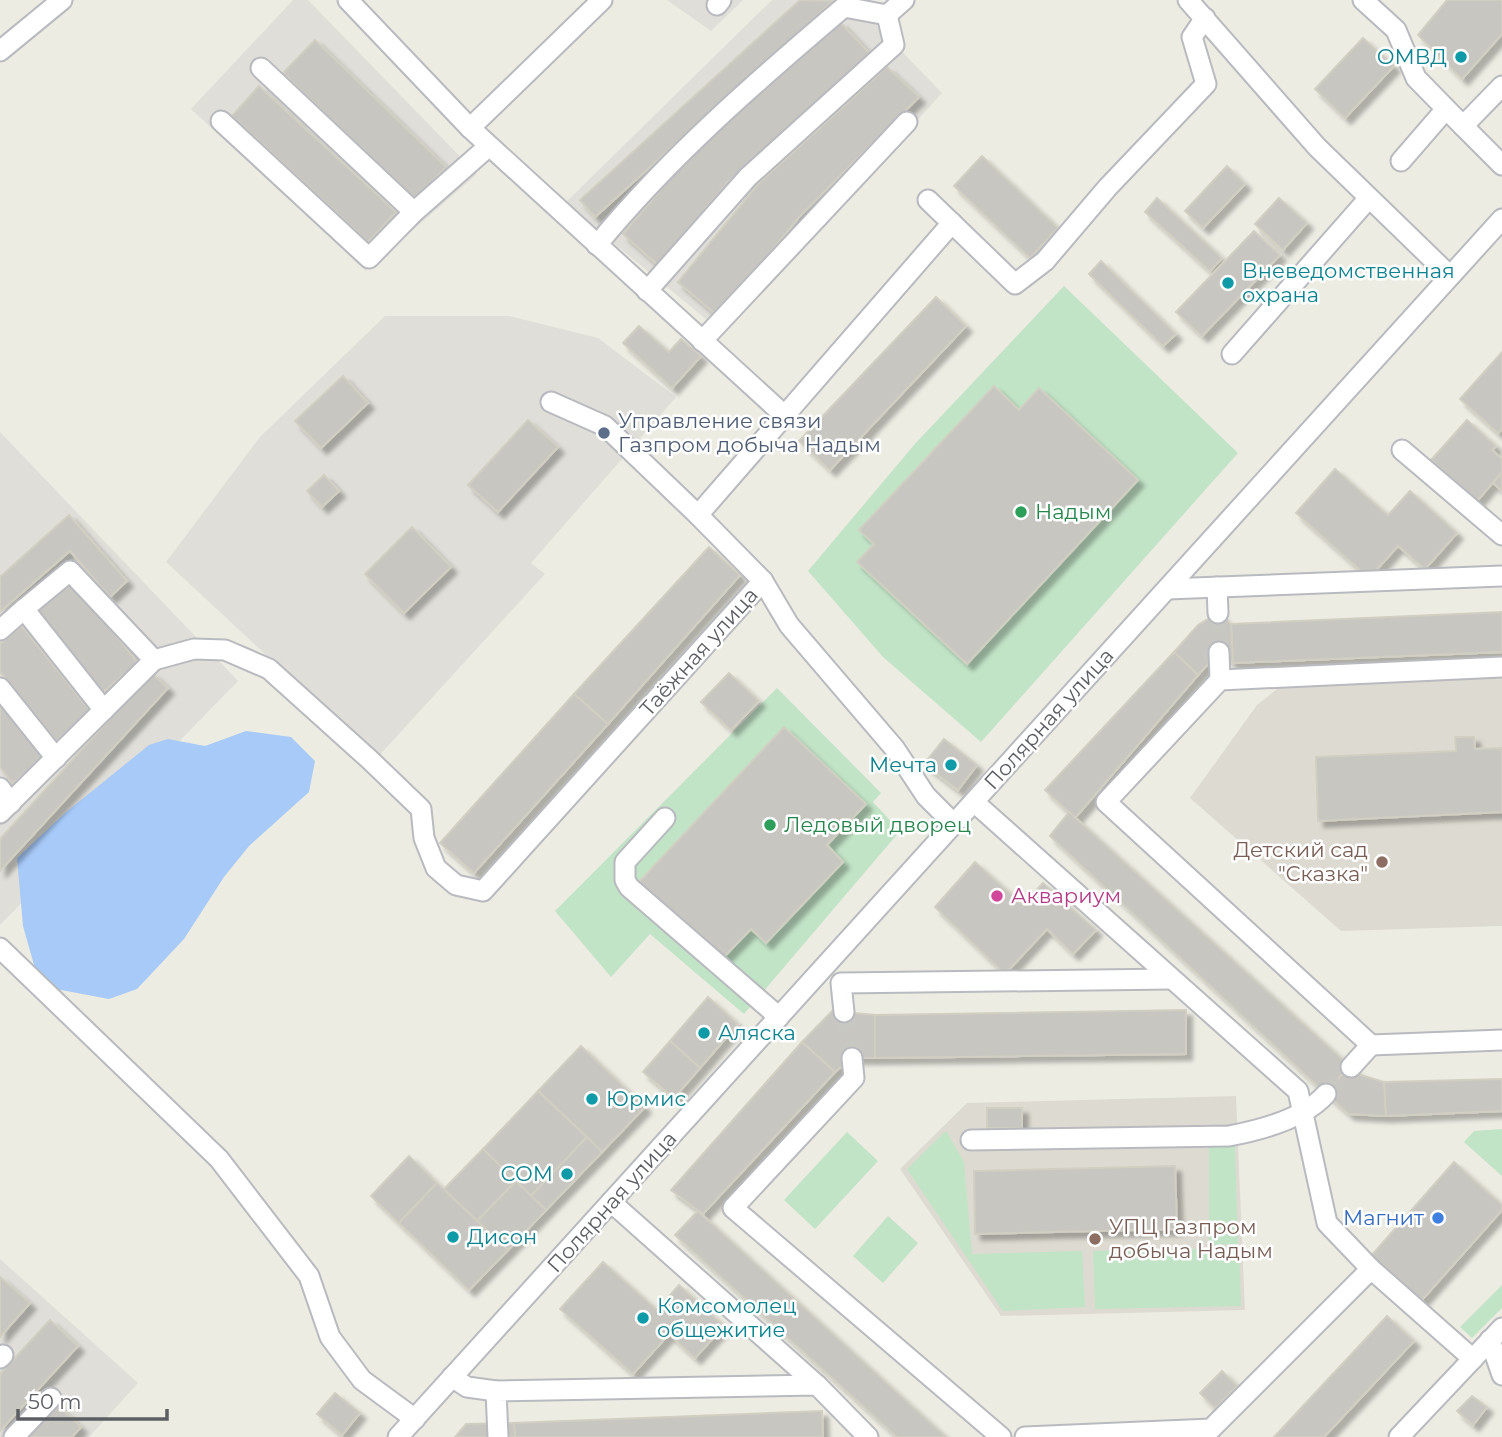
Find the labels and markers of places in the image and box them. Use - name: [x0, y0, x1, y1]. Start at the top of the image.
- place label: ОМВД: [1377, 44, 1447, 69]
- marker: ОМВД: [1453, 49, 1469, 65]
- place label: Вневедомственная охрана: [1242, 258, 1455, 307]
- marker: Вневедомственная охрана: [1220, 275, 1236, 291]
- place label: Управление связи Газпром добыча Надым: [618, 408, 881, 457]
- marker: Управление связи Газпром добыча Надым: [596, 425, 612, 441]
- place label: Надым: [1035, 499, 1111, 524]
- marker: Надым: [1013, 504, 1029, 520]
- place label: Мечта: [869, 752, 937, 777]
- marker: Мечта: [943, 757, 959, 773]
- place label: Ледовый дворец: [784, 812, 971, 837]
- marker: Ледовый дворец: [762, 817, 778, 833]
- place label: Детский сад "Сказка": [1234, 837, 1368, 886]
- marker: Детский сад "Сказка": [1374, 854, 1390, 870]
- place label: Аквариум: [1011, 883, 1121, 908]
- marker: Аквариум: [989, 888, 1005, 904]
- place label: Аляска: [718, 1020, 796, 1045]
- marker: Аляска: [696, 1025, 712, 1041]
- place label: Юрмис: [606, 1086, 686, 1111]
- marker: Юрмис: [584, 1091, 600, 1107]
- place label: СОМ: [501, 1161, 553, 1186]
- marker: СОМ: [559, 1166, 575, 1182]
- place label: Магнит: [1343, 1205, 1424, 1230]
- marker: Магнит: [1430, 1210, 1446, 1226]
- place label: УПЦ Газпром добыча Надым: [1109, 1214, 1273, 1263]
- place label: Дисон: [467, 1224, 537, 1249]
- marker: Дисон: [445, 1229, 461, 1245]
- marker: УПЦ Газпром добыча Надым: [1087, 1231, 1103, 1247]
- place label: Комсомолец общежитие: [657, 1293, 797, 1342]
- marker: Комсомолец общежитие: [635, 1310, 651, 1326]

